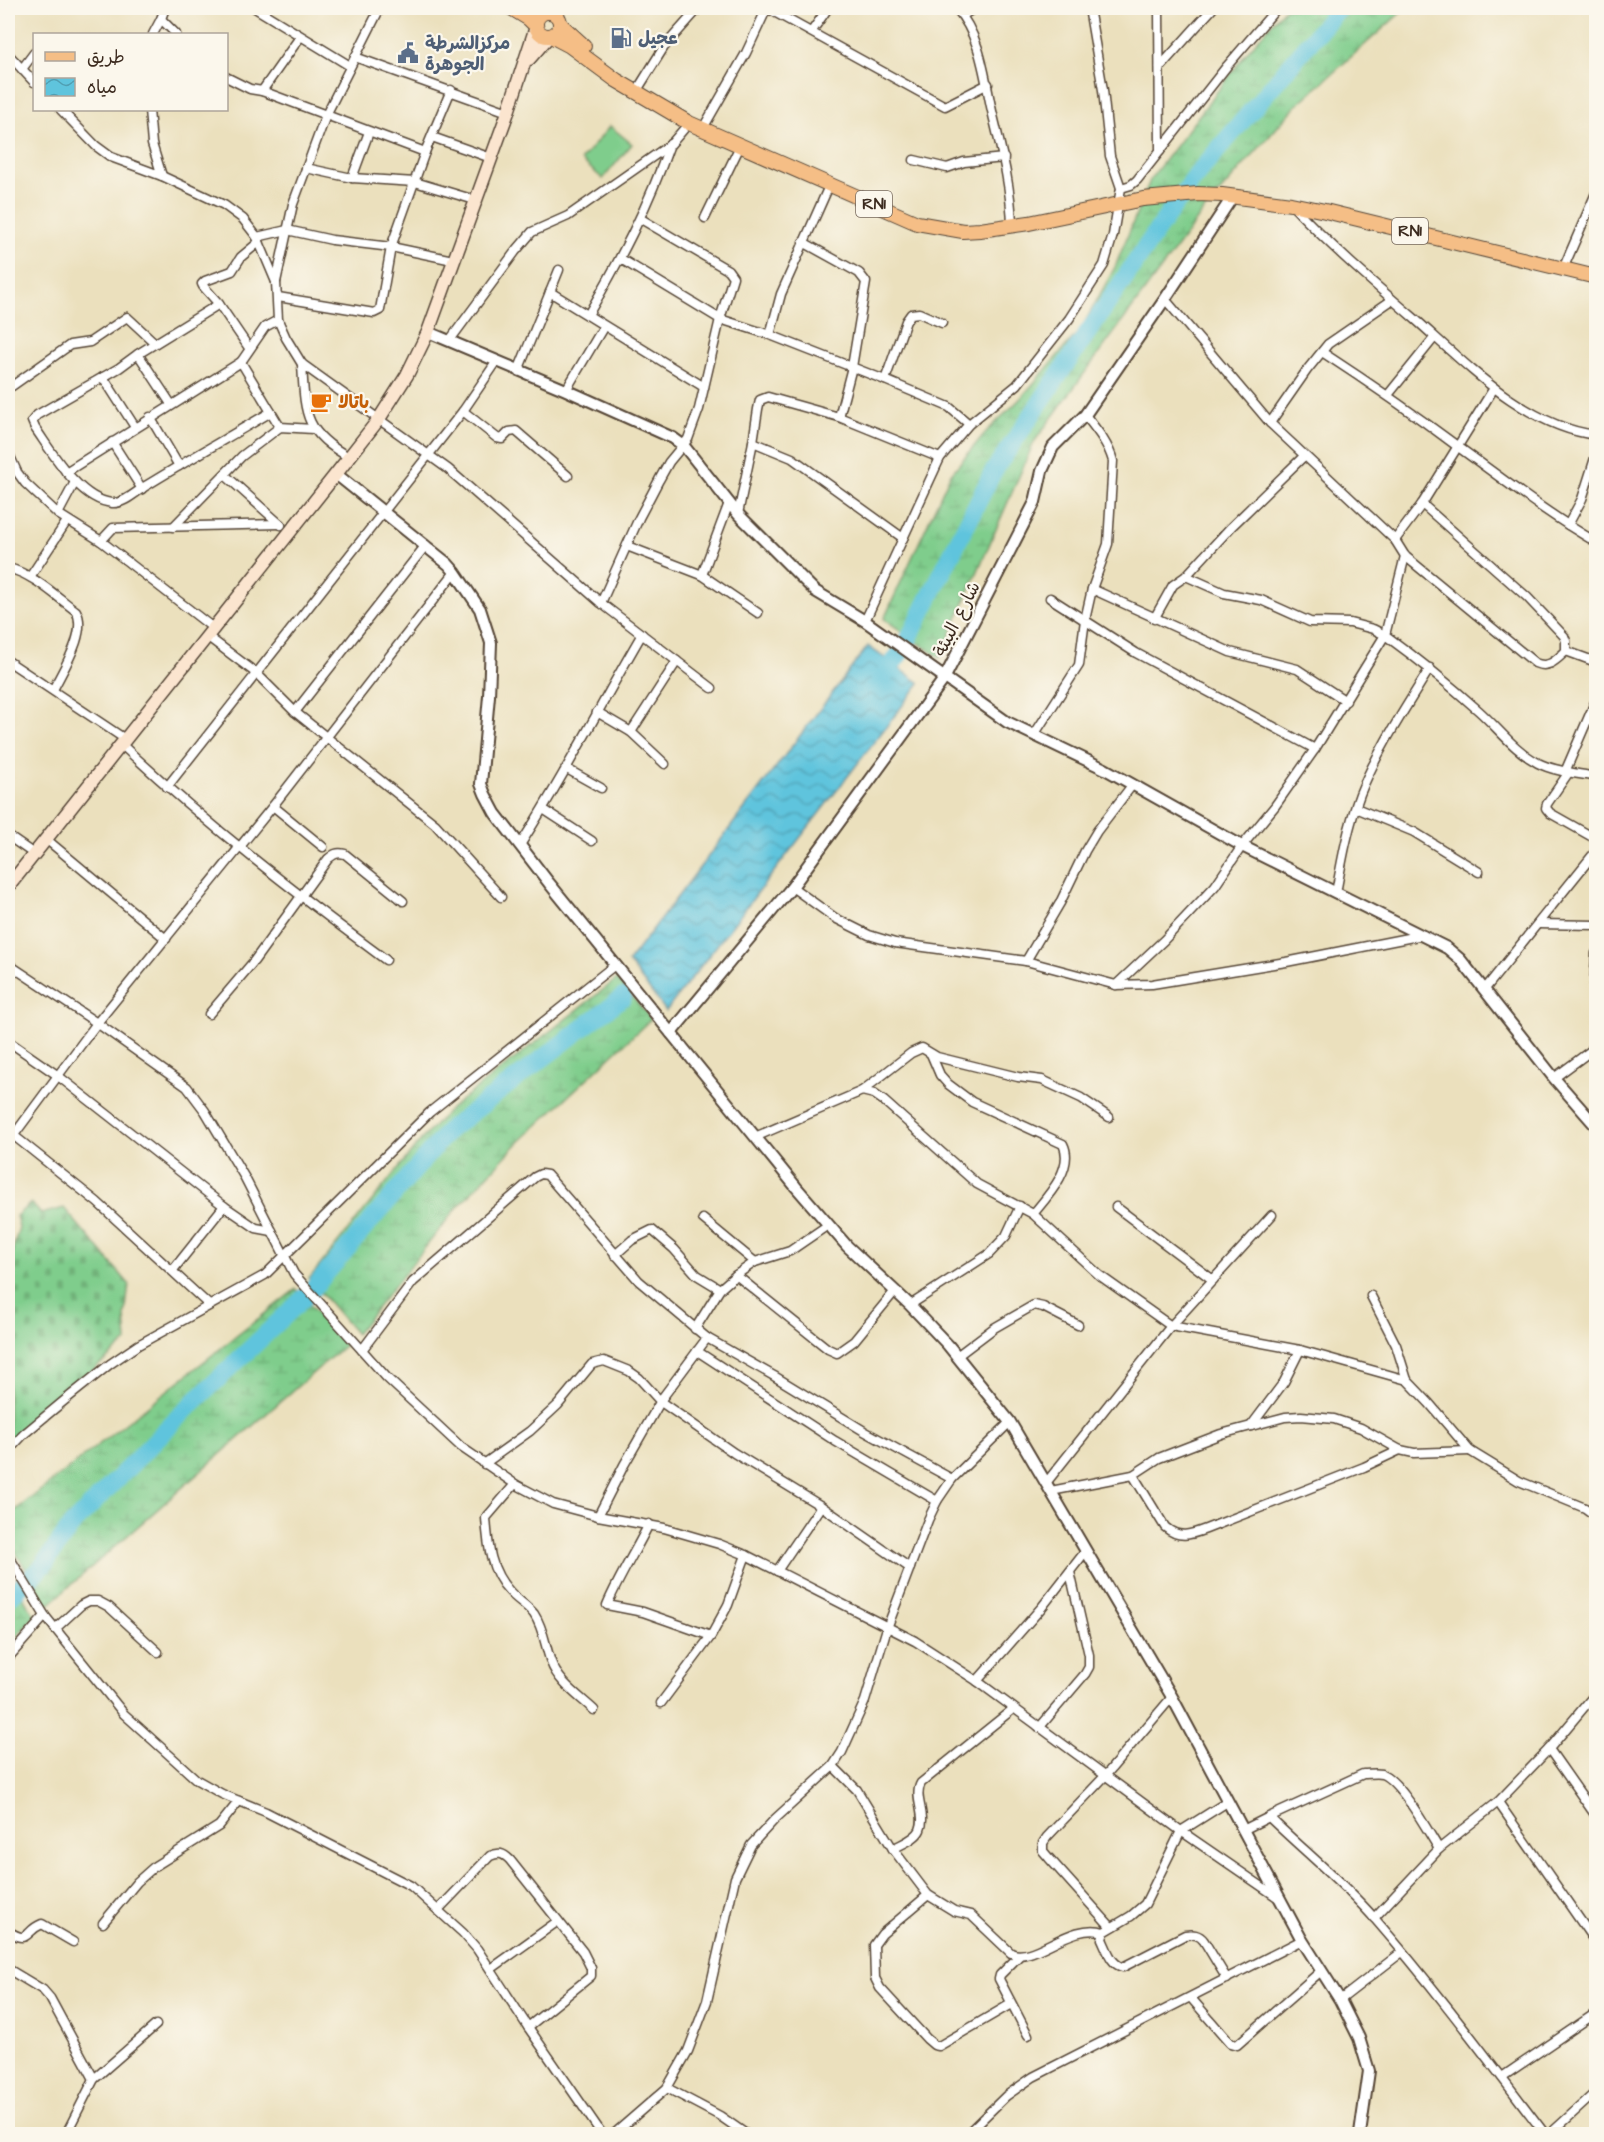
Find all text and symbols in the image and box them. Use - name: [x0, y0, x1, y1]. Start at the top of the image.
- fuel station icon: عجيل: [609, 26, 633, 50]
- place label: عجيل: [638, 26, 678, 51]
- place label: مركزالشرطة الجوهرة: [425, 31, 510, 77]
- legend: [33, 33, 228, 111]
- public building icon: مركزالشرطة الجوهرة: [396, 41, 420, 65]
- text: طريق: [87, 45, 125, 70]
- text: مياه: [87, 75, 117, 100]
- road number: RN1: [856, 191, 892, 217]
- road number: RN1: [1392, 218, 1428, 244]
- cafe icon: باتالا: [309, 390, 333, 414]
- place label: باتالا: [338, 390, 369, 415]
- street label: شارع البيئة: [927, 577, 987, 661]

